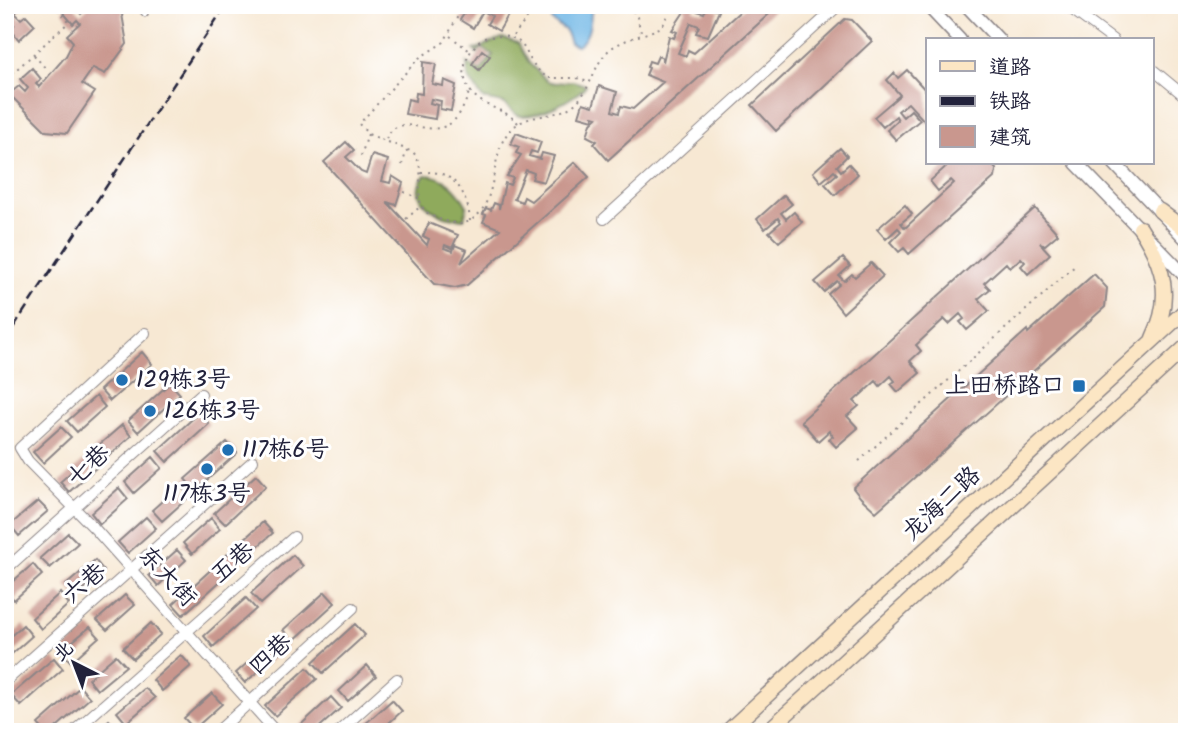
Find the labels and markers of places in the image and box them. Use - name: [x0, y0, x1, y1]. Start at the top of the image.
- place label: 129栋3号: [136, 361, 231, 400]
- place label: 上田桥路口: [945, 367, 1065, 406]
- marker: 129栋3号: [114, 372, 130, 388]
- marker: 上田桥路口: [1071, 378, 1087, 394]
- place label: 126栋3号: [164, 392, 261, 431]
- marker: 126栋3号: [142, 403, 158, 419]
- place label: 117栋6号: [242, 431, 329, 470]
- marker: 117栋6号: [220, 442, 236, 458]
- marker: 117栋3号: [199, 461, 215, 477]
- place label: 117栋3号: [163, 475, 251, 514]

